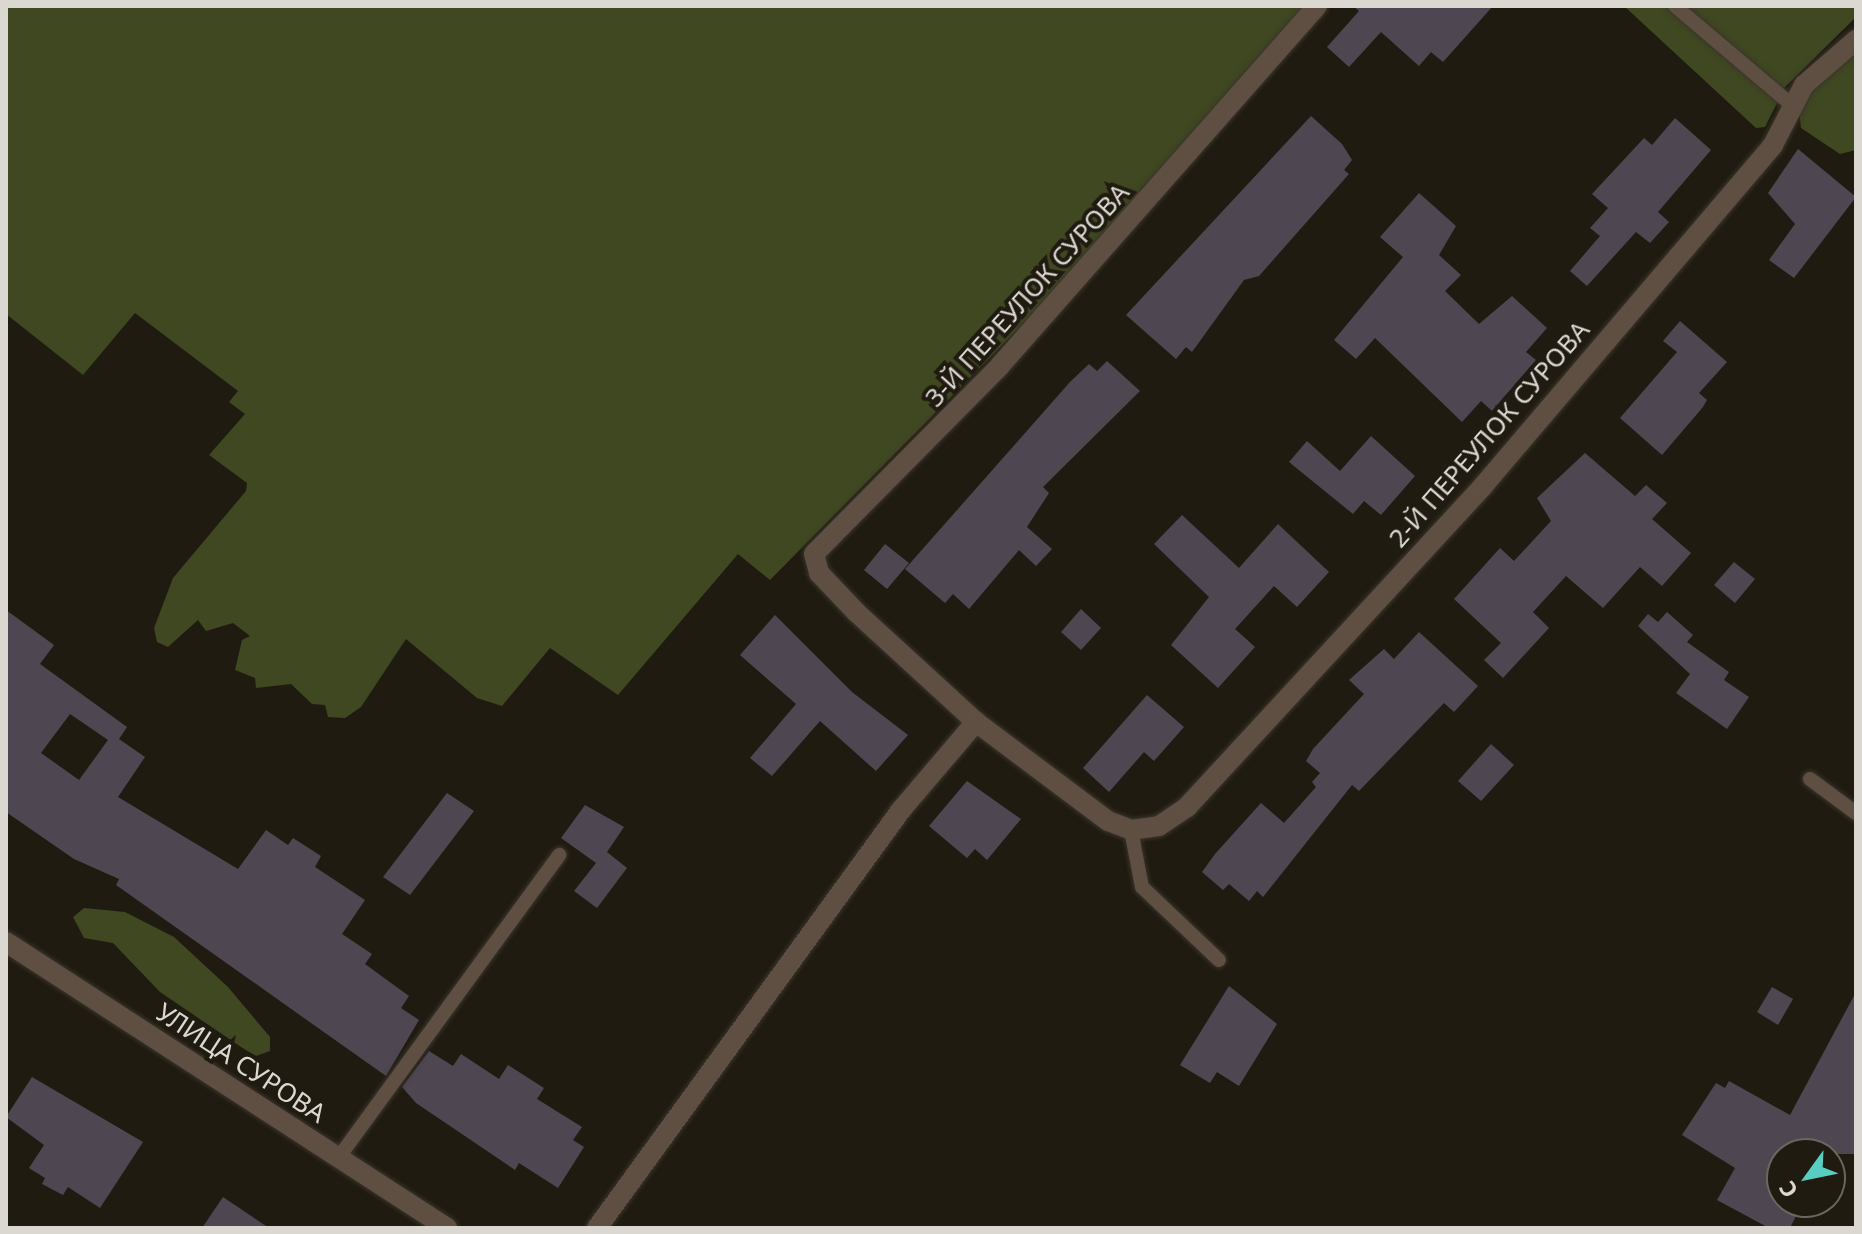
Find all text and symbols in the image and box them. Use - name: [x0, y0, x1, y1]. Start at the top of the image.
- street label: 3-Й ПЕРЕУЛОК СУРОВА: [919, 177, 1135, 413]
- street label: 2-Й ПЕРЕУЛОК СУРОВА: [1382, 314, 1596, 554]
- street label: УЛИЦА СУРОВА: [150, 997, 332, 1129]
- north arrow: [1766, 1138, 1846, 1218]
- text: С: [1771, 1176, 1804, 1204]

